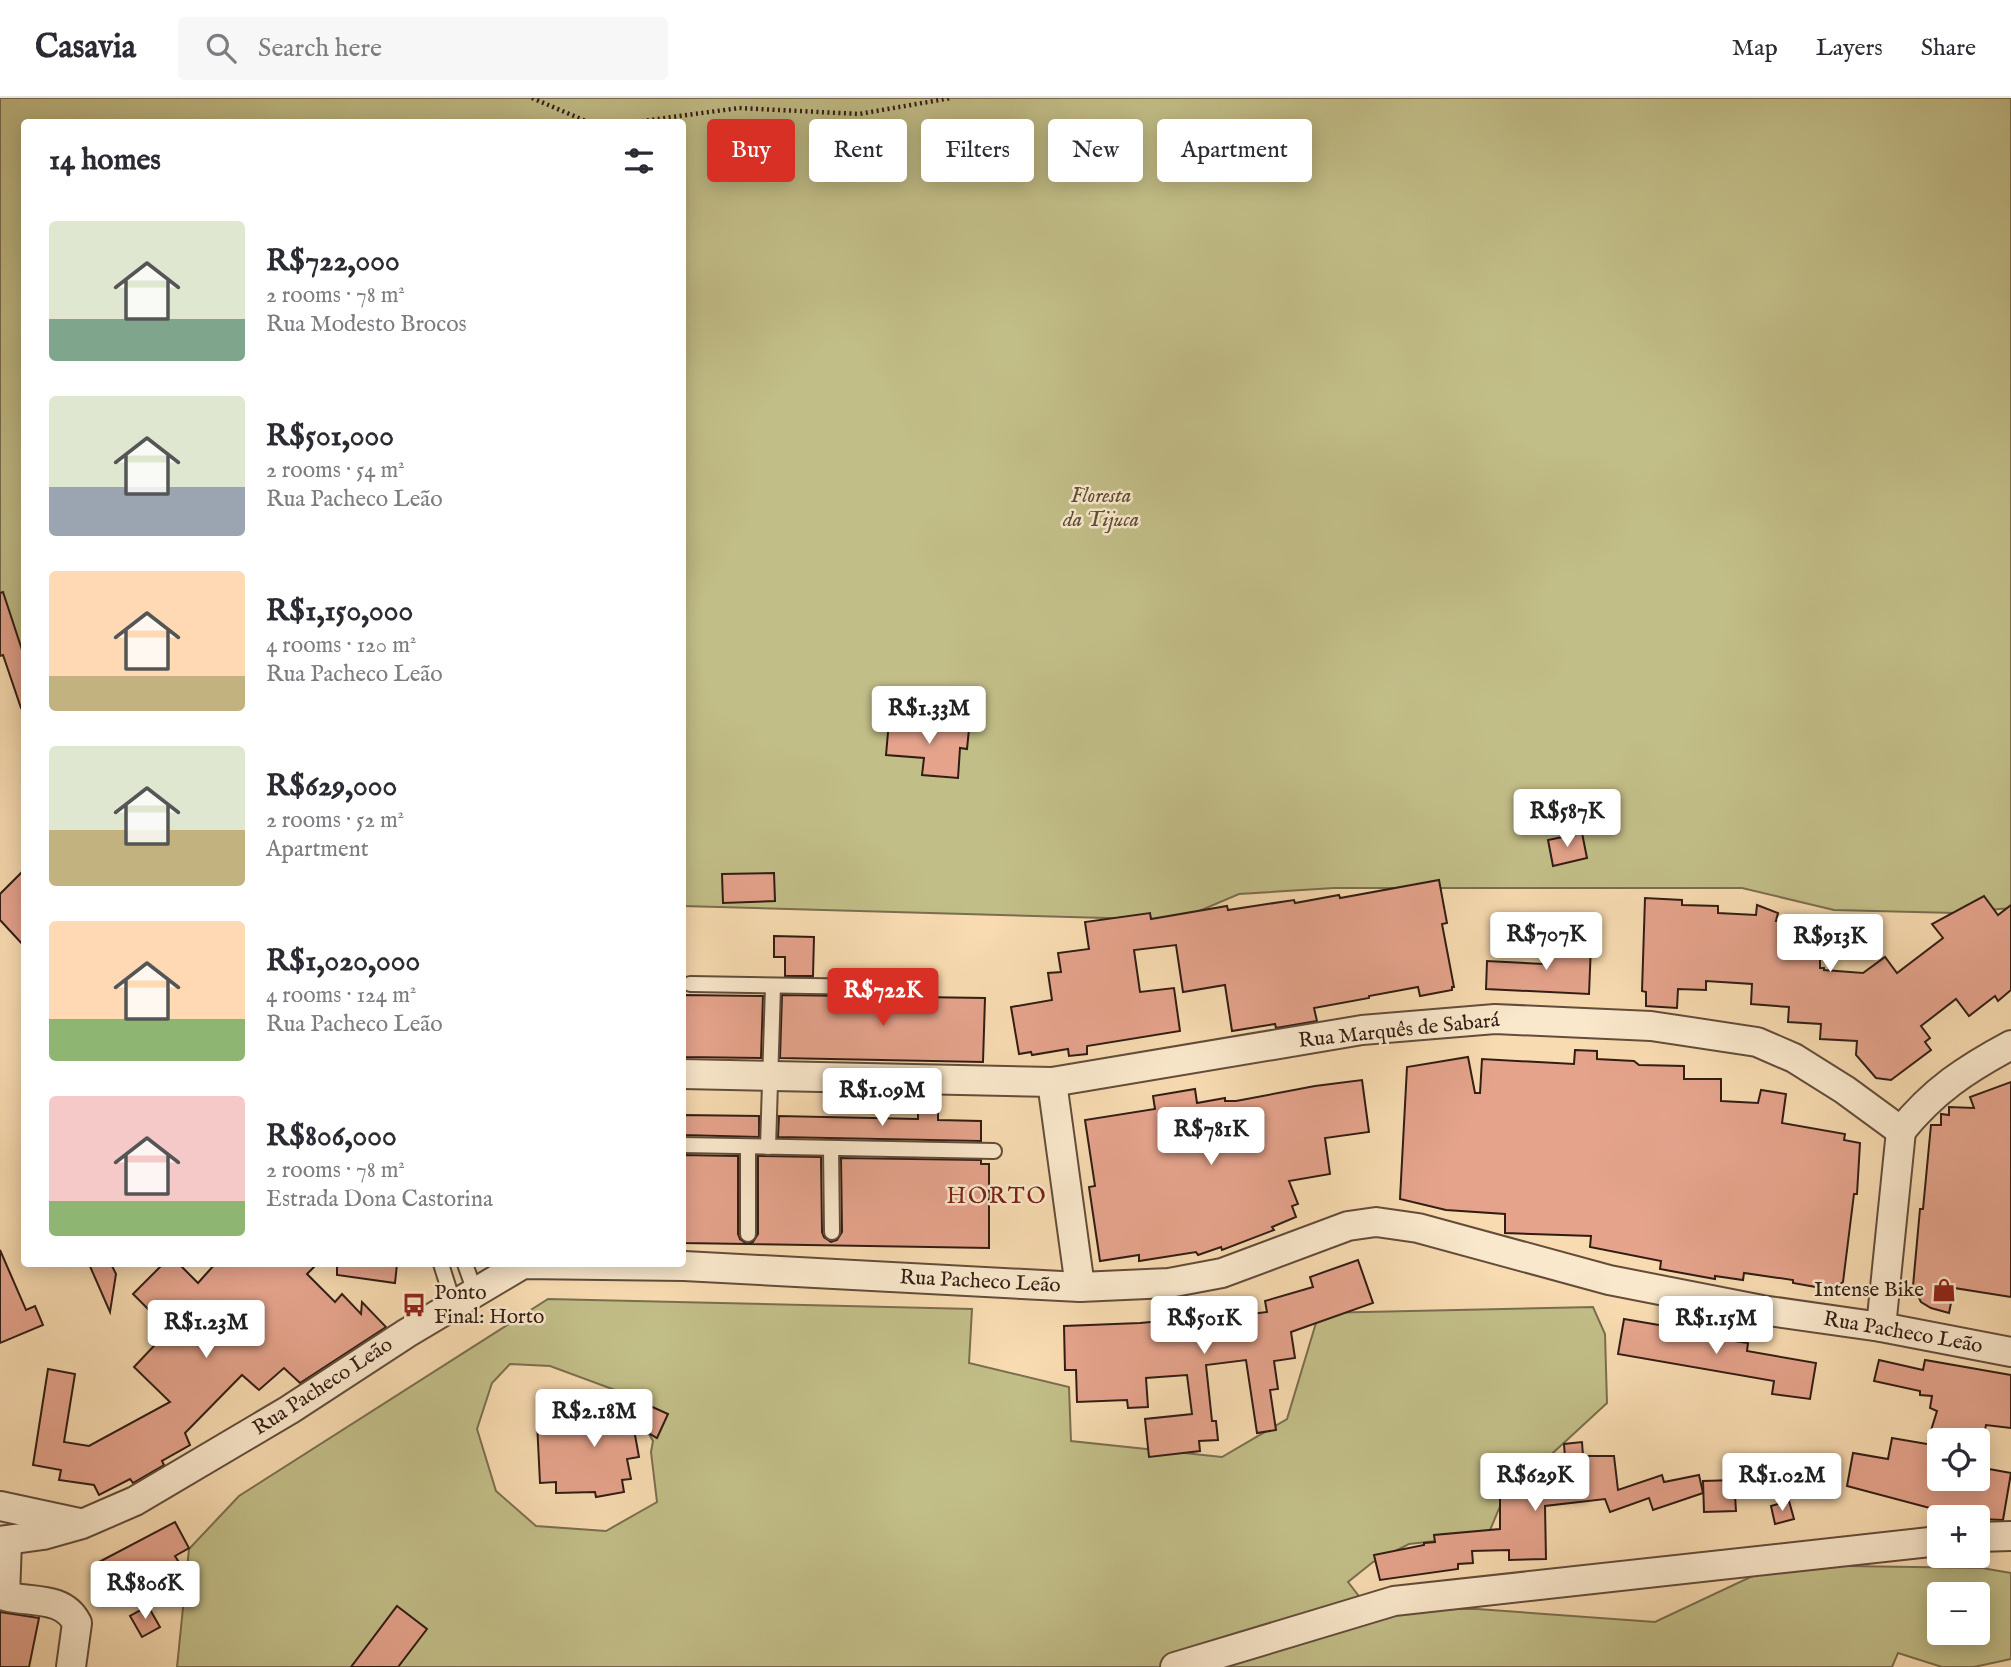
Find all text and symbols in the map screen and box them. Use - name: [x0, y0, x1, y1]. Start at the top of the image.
- search box: [178, 17, 668, 80]
- text: Casavia: [35, 27, 136, 69]
- icon: search: [202, 29, 240, 67]
- text: Search here: [258, 32, 382, 65]
- text: Map: [1732, 33, 1778, 64]
- text: Layers: [1816, 33, 1883, 64]
- text: Share: [1921, 33, 1976, 64]
- chip: Buy: [707, 119, 795, 182]
- chip: Rent: [809, 119, 907, 182]
- chip: Filters: [921, 119, 1034, 182]
- chip: New: [1048, 119, 1143, 182]
- chip: Apartment: [1157, 119, 1312, 182]
- text: 14 homes: [49, 142, 161, 180]
- icon: filters: [620, 142, 658, 180]
- text: R$722,000: [266, 243, 400, 281]
- icon: home: [105, 249, 189, 333]
- text: 2 rooms · 78 m²: [266, 281, 405, 310]
- text: Rua Modesto Brocos: [266, 310, 467, 339]
- text: R$501,000: [266, 418, 394, 456]
- icon: home: [105, 424, 189, 508]
- text: 2 rooms · 54 m²: [266, 456, 405, 485]
- park label: Floresta da Tijuca: [1062, 483, 1139, 534]
- text: Rua Pacheco Leão: [266, 485, 443, 514]
- text: R$1,150,000: [266, 593, 413, 631]
- icon: home: [105, 599, 189, 683]
- text: 4 rooms · 120 m²: [266, 631, 416, 660]
- text: Rua Pacheco Leão: [266, 660, 443, 689]
- pin: R$1.33M: [864, 686, 994, 746]
- text: R$1.33M: [888, 694, 970, 723]
- text: R$629,000: [266, 768, 397, 806]
- icon: home: [105, 774, 189, 858]
- pin: R$587K: [1510, 790, 1624, 849]
- text: R$587K: [1530, 797, 1604, 826]
- text: 2 rooms · 52 m²: [266, 806, 404, 835]
- text: Apartment: [266, 835, 369, 864]
- pin: R$707K: [1489, 912, 1603, 972]
- pin: R$913K: [1773, 914, 1887, 974]
- text: R$707K: [1506, 920, 1586, 949]
- text: R$913K: [1793, 922, 1867, 951]
- text: R$1,020,000: [266, 943, 420, 981]
- icon: home: [105, 949, 189, 1033]
- pin: R$722K: [826, 968, 940, 1028]
- text: R$722K: [843, 976, 923, 1005]
- text: 4 rooms · 124 m²: [266, 981, 416, 1010]
- street label: Rua Marquês de Sabará: [1297, 1007, 1502, 1055]
- text: Rua Pacheco Leão: [266, 1010, 443, 1039]
- pin: R$1.09M: [817, 1068, 947, 1128]
- text: R$1.09M: [839, 1076, 925, 1105]
- pin: R$781K: [1154, 1108, 1268, 1167]
- text: R$781K: [1173, 1115, 1249, 1144]
- text: R$806,000: [266, 1118, 397, 1156]
- icon: home: [105, 1124, 189, 1208]
- text: 2 rooms · 78 m²: [266, 1156, 405, 1185]
- district label: HORTO: [946, 1182, 1048, 1211]
- text: Estrada Dona Castorina: [266, 1185, 493, 1214]
- street label: Rua Pacheco Leão: [899, 1264, 1061, 1300]
- shop icon: Intense Bike: [1930, 1276, 1958, 1304]
- place label: Intense Bike: [1814, 1277, 1924, 1304]
- place label: Ponto Final: Horto: [434, 1280, 544, 1331]
- bus stop icon: Ponto Final: Horto: [400, 1291, 428, 1319]
- pin: R$501K: [1147, 1296, 1261, 1356]
- pin: R$1.15M: [1651, 1296, 1781, 1356]
- pin: R$1.23M: [141, 1300, 271, 1360]
- text: R$501K: [1167, 1304, 1241, 1333]
- text: R$1.15M: [1675, 1304, 1757, 1333]
- street label: Rua Pacheco Leão: [1821, 1306, 1985, 1360]
- text: R$1.23M: [164, 1308, 248, 1337]
- street label: Rua Pacheco Leão: [248, 1332, 398, 1442]
- pin: R$2.18M: [529, 1390, 659, 1449]
- text: R$2.18M: [551, 1397, 637, 1426]
- map controls: [1927, 1428, 1990, 1645]
- button: locate: [1927, 1428, 1990, 1491]
- pin: R$629K: [1478, 1454, 1592, 1513]
- pin: R$1.02M: [1717, 1454, 1847, 1513]
- text: R$629K: [1496, 1461, 1574, 1490]
- text: R$1.02M: [1738, 1461, 1826, 1490]
- button: +: [1927, 1505, 1990, 1568]
- pin: R$806K: [88, 1562, 202, 1621]
- text: R$806K: [107, 1569, 183, 1598]
- button: −: [1927, 1582, 1990, 1645]

